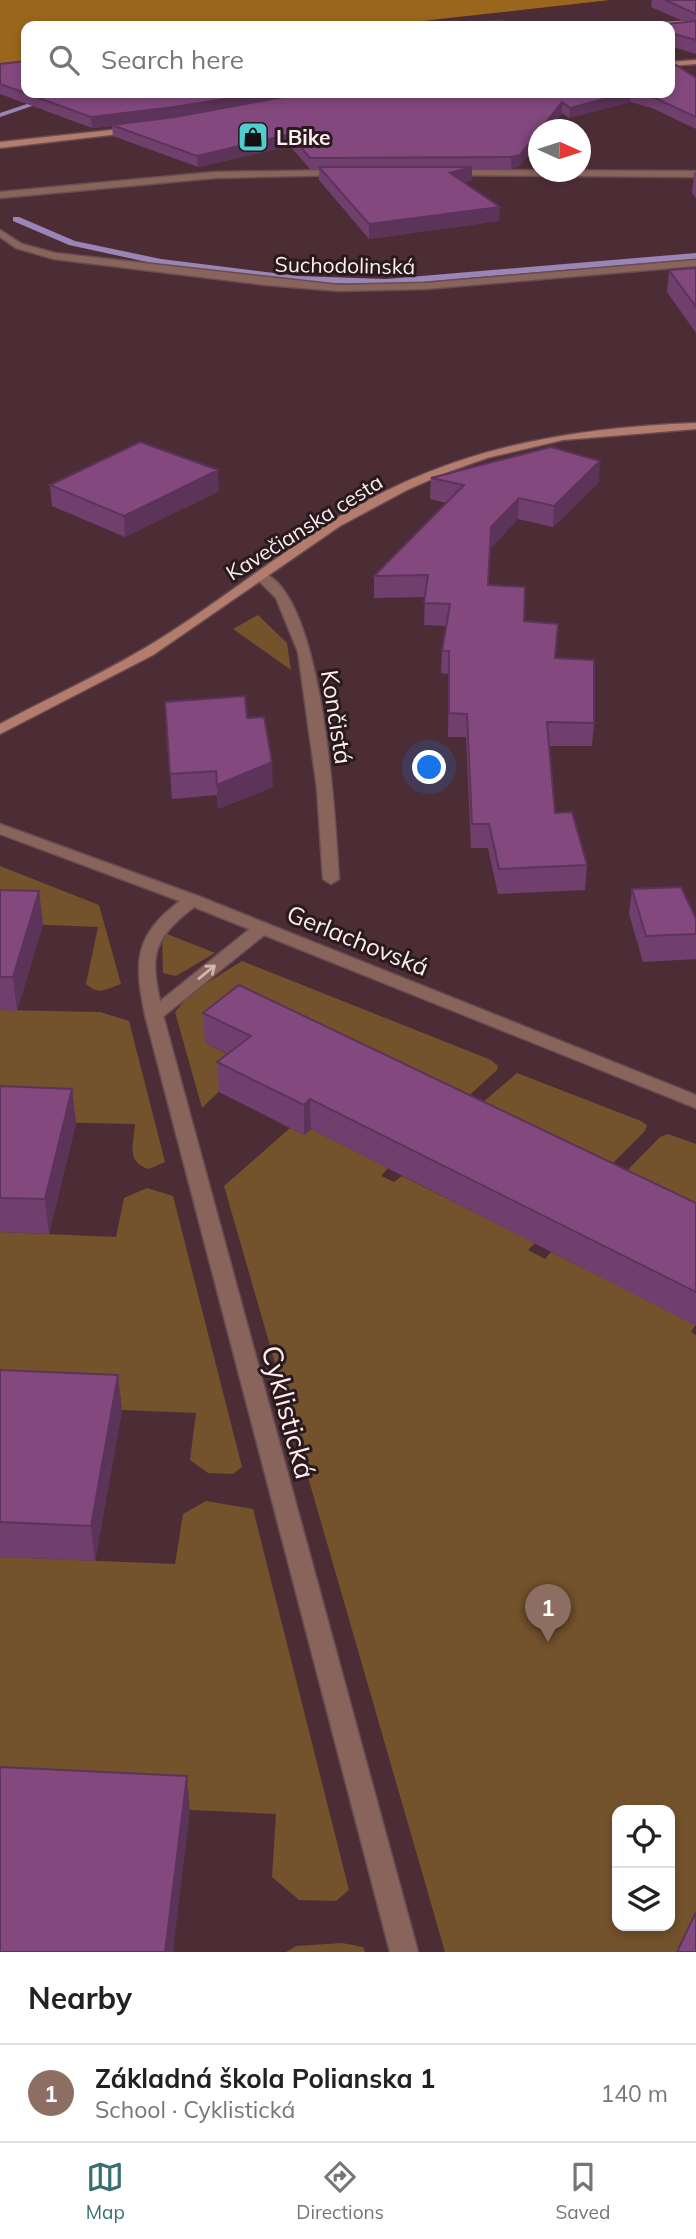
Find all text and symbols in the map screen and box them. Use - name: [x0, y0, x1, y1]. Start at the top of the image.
- search box: [21, 21, 675, 98]
- icon: search: [45, 41, 83, 79]
- text: Search here: [101, 43, 244, 76]
- north arrow: [528, 119, 591, 182]
- shop icon: LBike: [236, 120, 270, 154]
- place label: LBike: [276, 124, 331, 150]
- street label: Suchodolinská: [274, 251, 416, 279]
- street label: Kavečianska cesta: [221, 468, 387, 586]
- street label: Končistá: [315, 668, 359, 766]
- your location: [412, 750, 446, 784]
- street label: Gerlachovská: [283, 898, 433, 982]
- one-way arrow: [197, 964, 215, 980]
- street label: Cyklistická: [254, 1342, 324, 1482]
- pin: 1: [525, 1584, 571, 1642]
- map controls: [612, 1805, 675, 1931]
- button: locate: [612, 1805, 675, 1868]
- button: layers: [612, 1868, 675, 1931]
- text: Nearby: [28, 1979, 132, 2017]
- text: Základná škola Polianska 1: [95, 2062, 435, 2095]
- text: 1: [44, 2079, 58, 2108]
- text: 140 m: [600, 2079, 668, 2108]
- text: School · Cyklistická: [95, 2095, 295, 2124]
- tab: Map: [86, 2158, 125, 2224]
- tab: Directions: [296, 2158, 384, 2224]
- tab: Saved: [555, 2158, 610, 2224]

